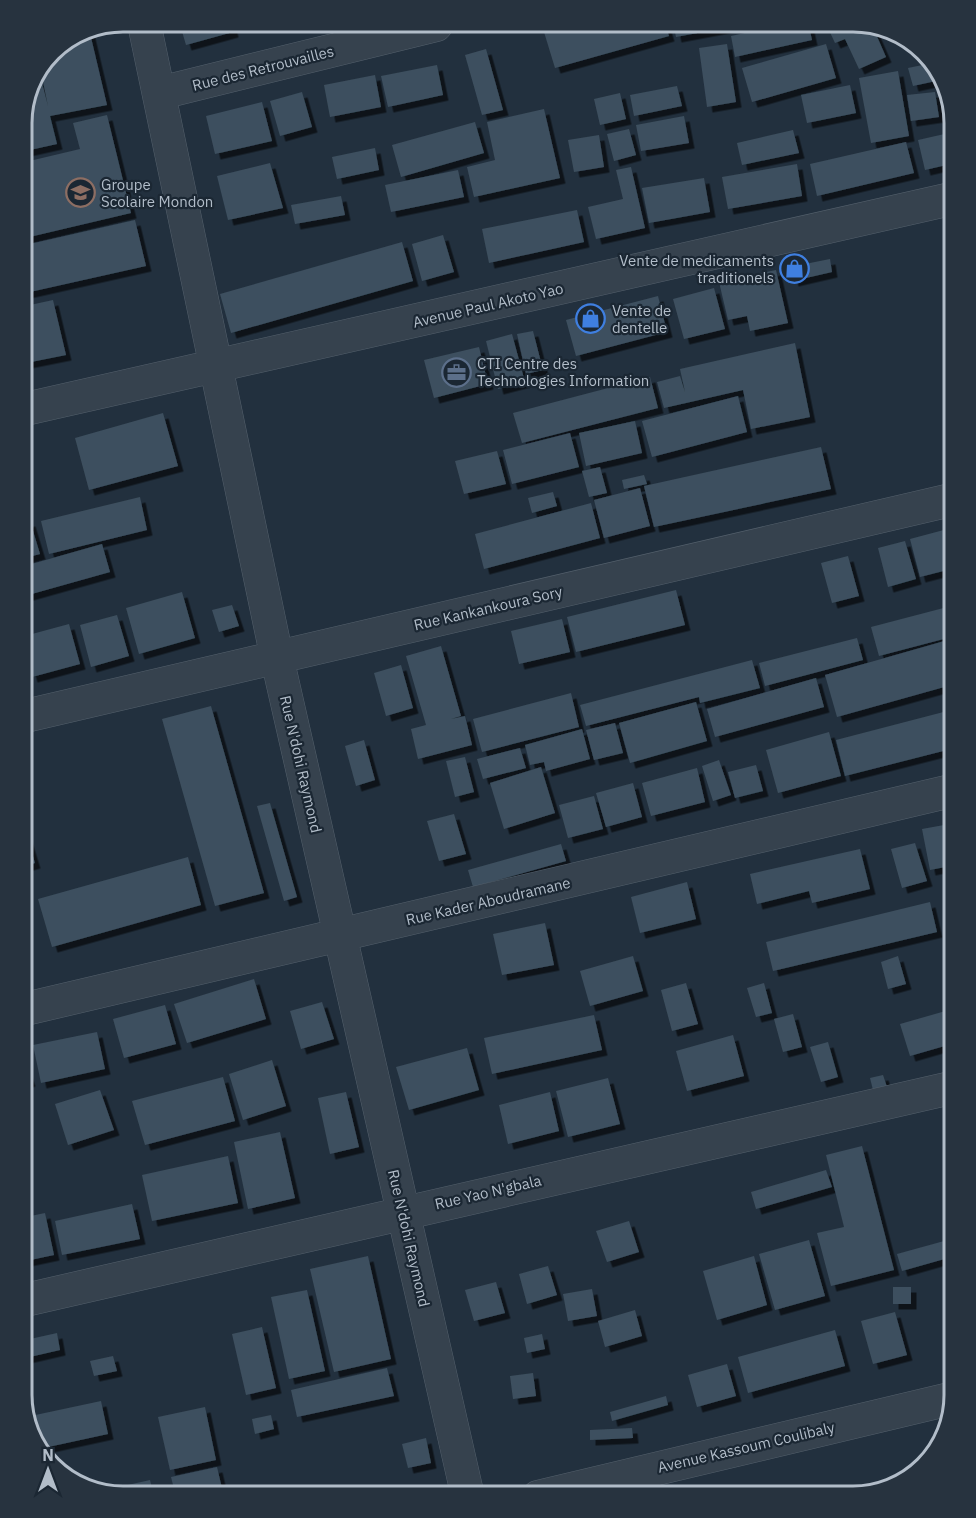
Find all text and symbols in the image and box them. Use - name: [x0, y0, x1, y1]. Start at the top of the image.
- street label: Rue des Retrouvailles: [190, 41, 336, 95]
- place label: Groupe Scolaire Mondon: [101, 175, 213, 211]
- school or university icon: Groupe Scolaire Mondon: [64, 177, 96, 209]
- place label: Vente de medicaments traditionels: [619, 251, 774, 287]
- shop icon: Vente de medicaments traditionels: [779, 253, 811, 285]
- street label: Avenue Paul Akoto Yao: [411, 278, 565, 332]
- place label: Vente de dentelle: [612, 301, 671, 337]
- shop icon: Vente de dentelle: [575, 303, 607, 335]
- place label: CTI Centre des Technologies Information: [477, 354, 649, 390]
- office icon: CTI Centre des Technologies Information: [440, 356, 472, 388]
- street label: Rue Kankankoura Sory: [412, 582, 565, 634]
- street label: Rue N'dohi Raymond: [276, 693, 326, 835]
- street label: Rue Kader Aboudramane: [404, 873, 572, 929]
- street label: Rue N'dohi Raymond: [384, 1167, 434, 1309]
- street label: Rue Yao N'gbala: [433, 1170, 543, 1214]
- street label: Avenue Kassoum Coulibaly: [656, 1417, 837, 1477]
- north arrow: [18, 1440, 78, 1500]
- text: N: [42, 1445, 54, 1465]

